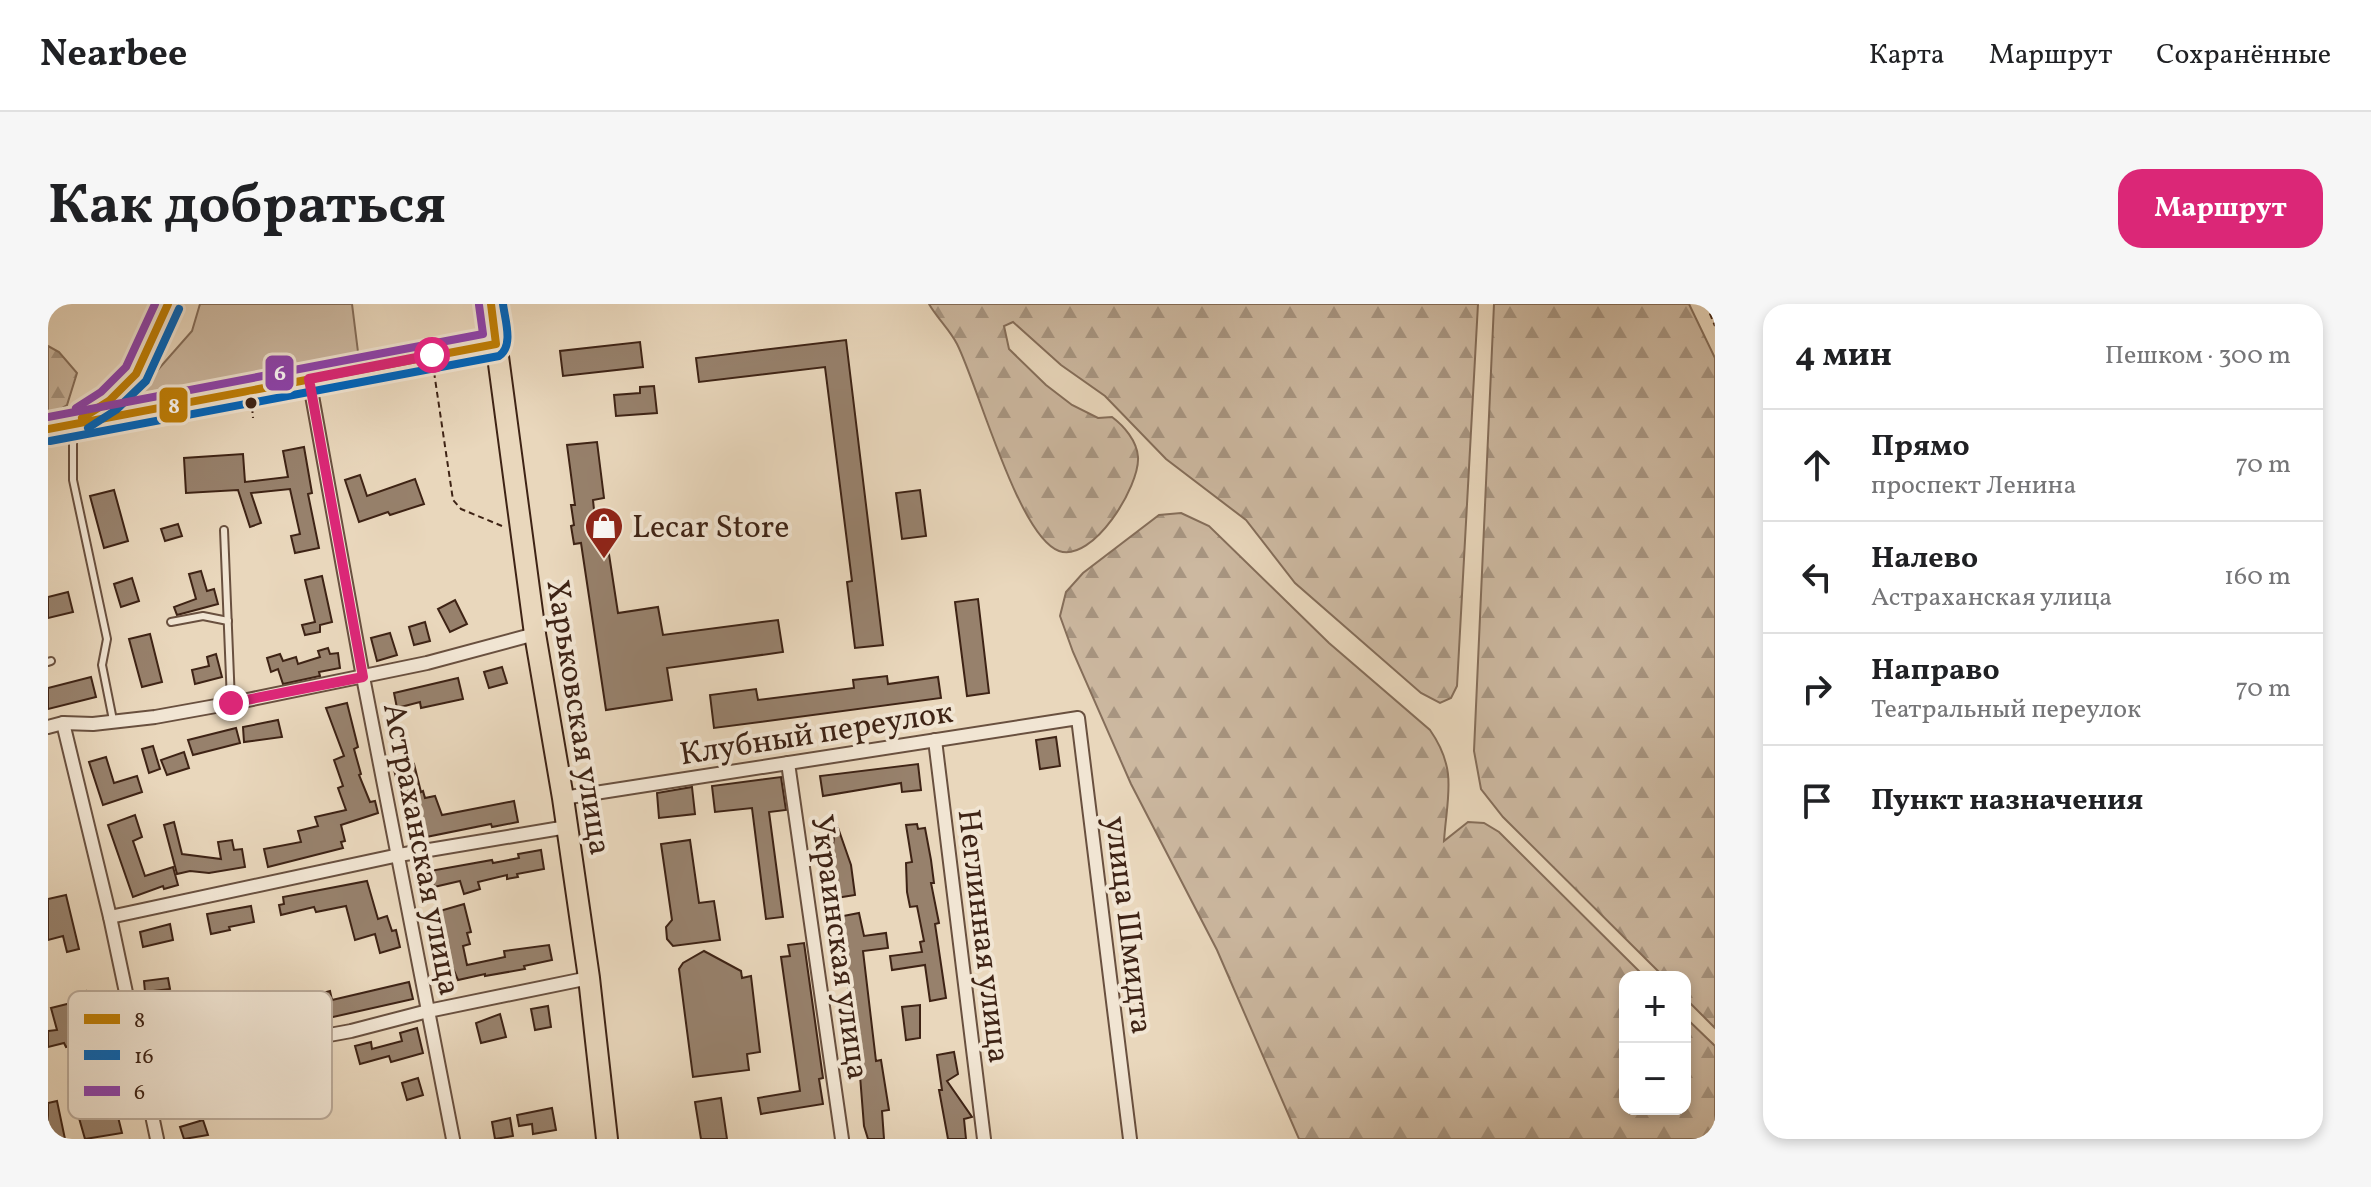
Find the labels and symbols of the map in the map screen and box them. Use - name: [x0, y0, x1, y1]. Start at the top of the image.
- route start: [414, 337, 450, 373]
- line badge: 6: [264, 354, 295, 392]
- text: 6: [274, 359, 286, 390]
- line badge: 8: [158, 386, 189, 424]
- text: 8: [168, 392, 180, 423]
- unlabelled marker: [243, 395, 259, 411]
- shop icon: Lecar Store: [583, 505, 625, 560]
- place label: Lecar Store: [632, 507, 789, 551]
- street label: Харьковская улица: [534, 576, 621, 858]
- route end: [213, 685, 249, 721]
- street label: Клубный переулок: [677, 692, 956, 778]
- street label: Астраханская улица: [370, 700, 470, 1000]
- street label: Неглинная улица: [945, 807, 1019, 1066]
- street label: Украинская улица: [798, 812, 878, 1083]
- street label: улица Шмидта: [1092, 814, 1162, 1037]
- legend: [68, 991, 332, 1119]
- text: 8: [134, 1006, 145, 1037]
- text: 16: [134, 1042, 154, 1073]
- text: 6: [134, 1078, 145, 1109]

